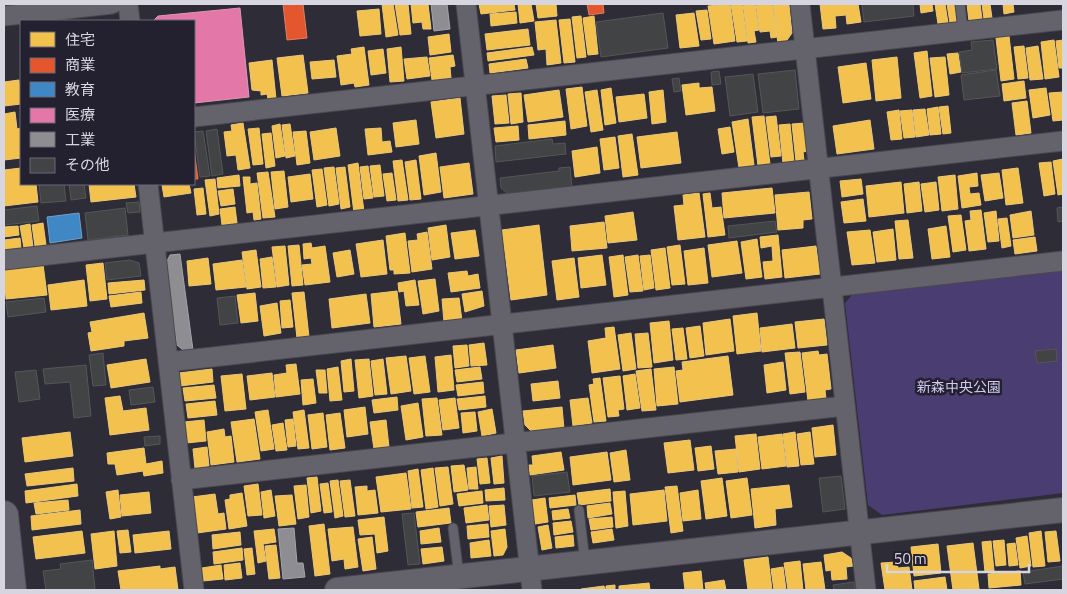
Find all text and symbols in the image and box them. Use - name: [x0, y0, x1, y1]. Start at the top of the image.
- legend: [20, 20, 195, 185]
- text: 住宅: [65, 28, 95, 51]
- text: 商業: [65, 53, 95, 76]
- text: 教育: [65, 78, 95, 101]
- text: 医療: [65, 103, 95, 126]
- text: 工業: [65, 128, 95, 151]
- text: その他: [65, 153, 110, 176]
- park label: 新森中央公園: [917, 376, 1001, 397]
- scale bar: [887, 542, 1030, 574]
- text: 50 m: [894, 547, 927, 570]

